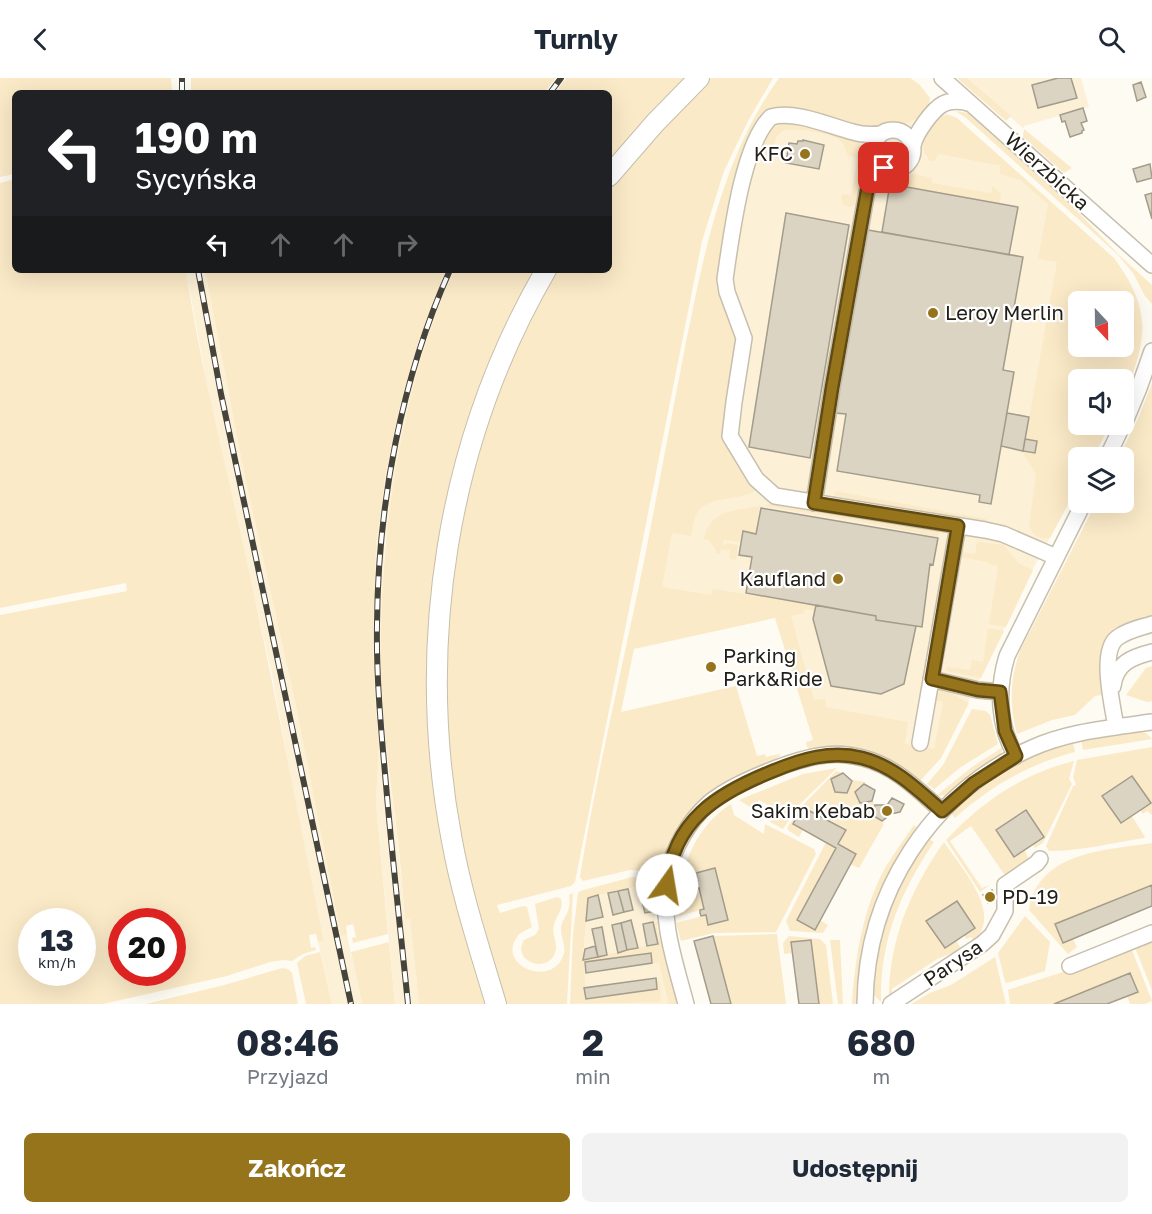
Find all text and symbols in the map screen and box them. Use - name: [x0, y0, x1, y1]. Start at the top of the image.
- icon: back: [24, 23, 57, 56]
- text: Turnly: [534, 23, 618, 55]
- icon: search: [1095, 23, 1128, 56]
- text: 190 m: [135, 112, 258, 162]
- icon: left: [36, 114, 114, 192]
- street label: Wierzbicka: [1001, 126, 1095, 214]
- place label: KFC: [754, 141, 793, 165]
- pin: [858, 142, 909, 193]
- marker: KFC: [798, 147, 812, 161]
- icon: arrive: [867, 151, 900, 184]
- text: Sycyńska: [135, 163, 257, 195]
- icon: left: [201, 228, 234, 261]
- icon: ahead: [264, 228, 297, 261]
- icon: ahead: [327, 228, 360, 261]
- icon: right: [390, 228, 423, 261]
- north arrow: [1068, 291, 1134, 357]
- map controls: [1068, 291, 1134, 513]
- place label: Leroy Merlin: [945, 300, 1064, 324]
- marker: Leroy Merlin: [926, 306, 940, 320]
- button: sound: [1068, 369, 1134, 435]
- button: layers: [1068, 447, 1134, 513]
- place label: Kaufland: [739, 566, 826, 590]
- marker: Kaufland: [831, 572, 845, 586]
- place label: Parking Park&Ride: [723, 643, 823, 690]
- marker: Parking Park&Ride: [704, 660, 718, 674]
- place label: Sakim Kebab: [751, 798, 875, 822]
- marker: Sakim Kebab: [880, 804, 894, 818]
- position arrow: [635, 853, 699, 917]
- place label: PD-19: [1002, 884, 1059, 908]
- marker: PD-19: [983, 890, 997, 904]
- speed limit sign: 20: [108, 908, 186, 986]
- text: 13: [40, 922, 74, 958]
- street label: Parysa: [918, 934, 986, 990]
- text: km/h: [38, 953, 76, 971]
- text: 08:46: [236, 1021, 339, 1064]
- text: 2: [582, 1021, 604, 1064]
- text: 680: [847, 1021, 916, 1064]
- text: Przyjazd: [247, 1064, 329, 1088]
- text: min: [575, 1064, 611, 1088]
- text: m: [872, 1064, 890, 1088]
- button: Zakończ: [24, 1133, 570, 1202]
- button: Udostępnij: [582, 1133, 1128, 1202]

